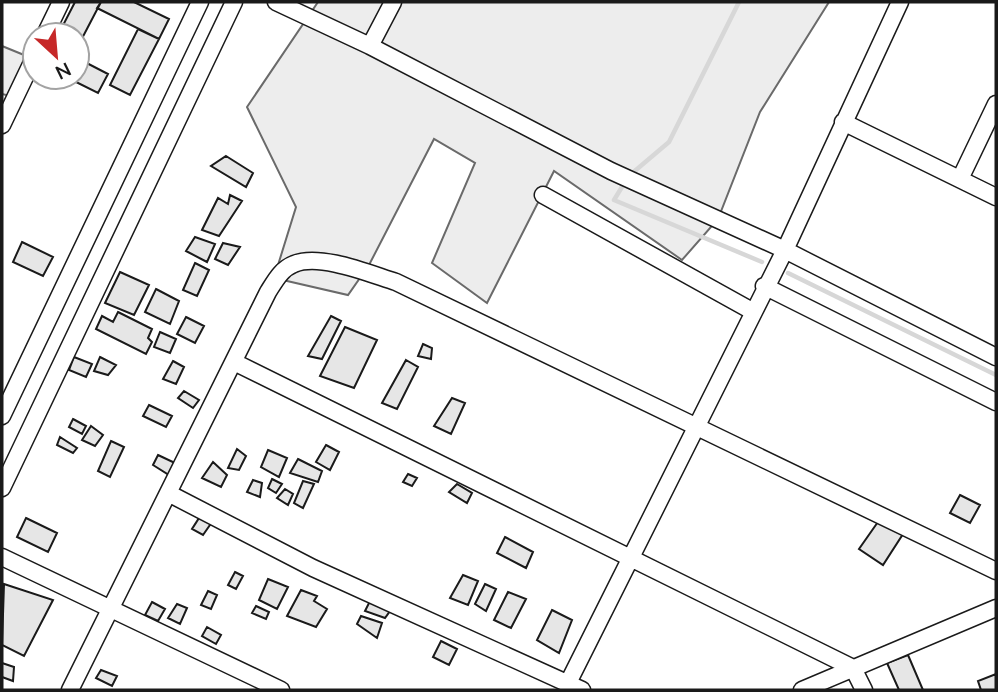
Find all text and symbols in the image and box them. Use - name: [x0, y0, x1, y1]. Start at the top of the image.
- north arrow: [21, 21, 91, 91]
- text: N: [52, 57, 75, 85]

